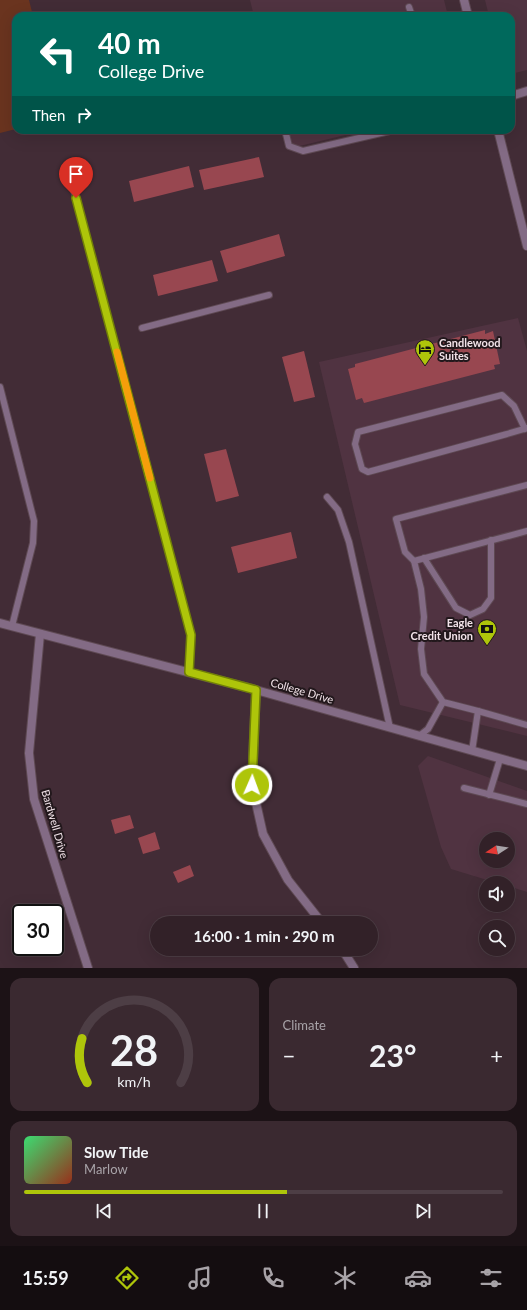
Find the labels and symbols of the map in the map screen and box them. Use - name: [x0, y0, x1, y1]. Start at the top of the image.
- pin: [59, 157, 93, 198]
- place label: Candlewood Suites: [439, 336, 500, 362]
- hotel icon: Candlewood Suites: [414, 338, 436, 366]
- place label: Eagle Credit Union: [411, 616, 473, 642]
- bank icon: Eagle Credit Union: [476, 618, 498, 646]
- street label: College Drive: [269, 675, 335, 706]
- position arrow: [231, 764, 273, 806]
- street label: Bardwell Drive: [39, 788, 72, 860]
- north arrow: [479, 832, 515, 868]
- speed limit sign: 30: [12, 904, 64, 956]

